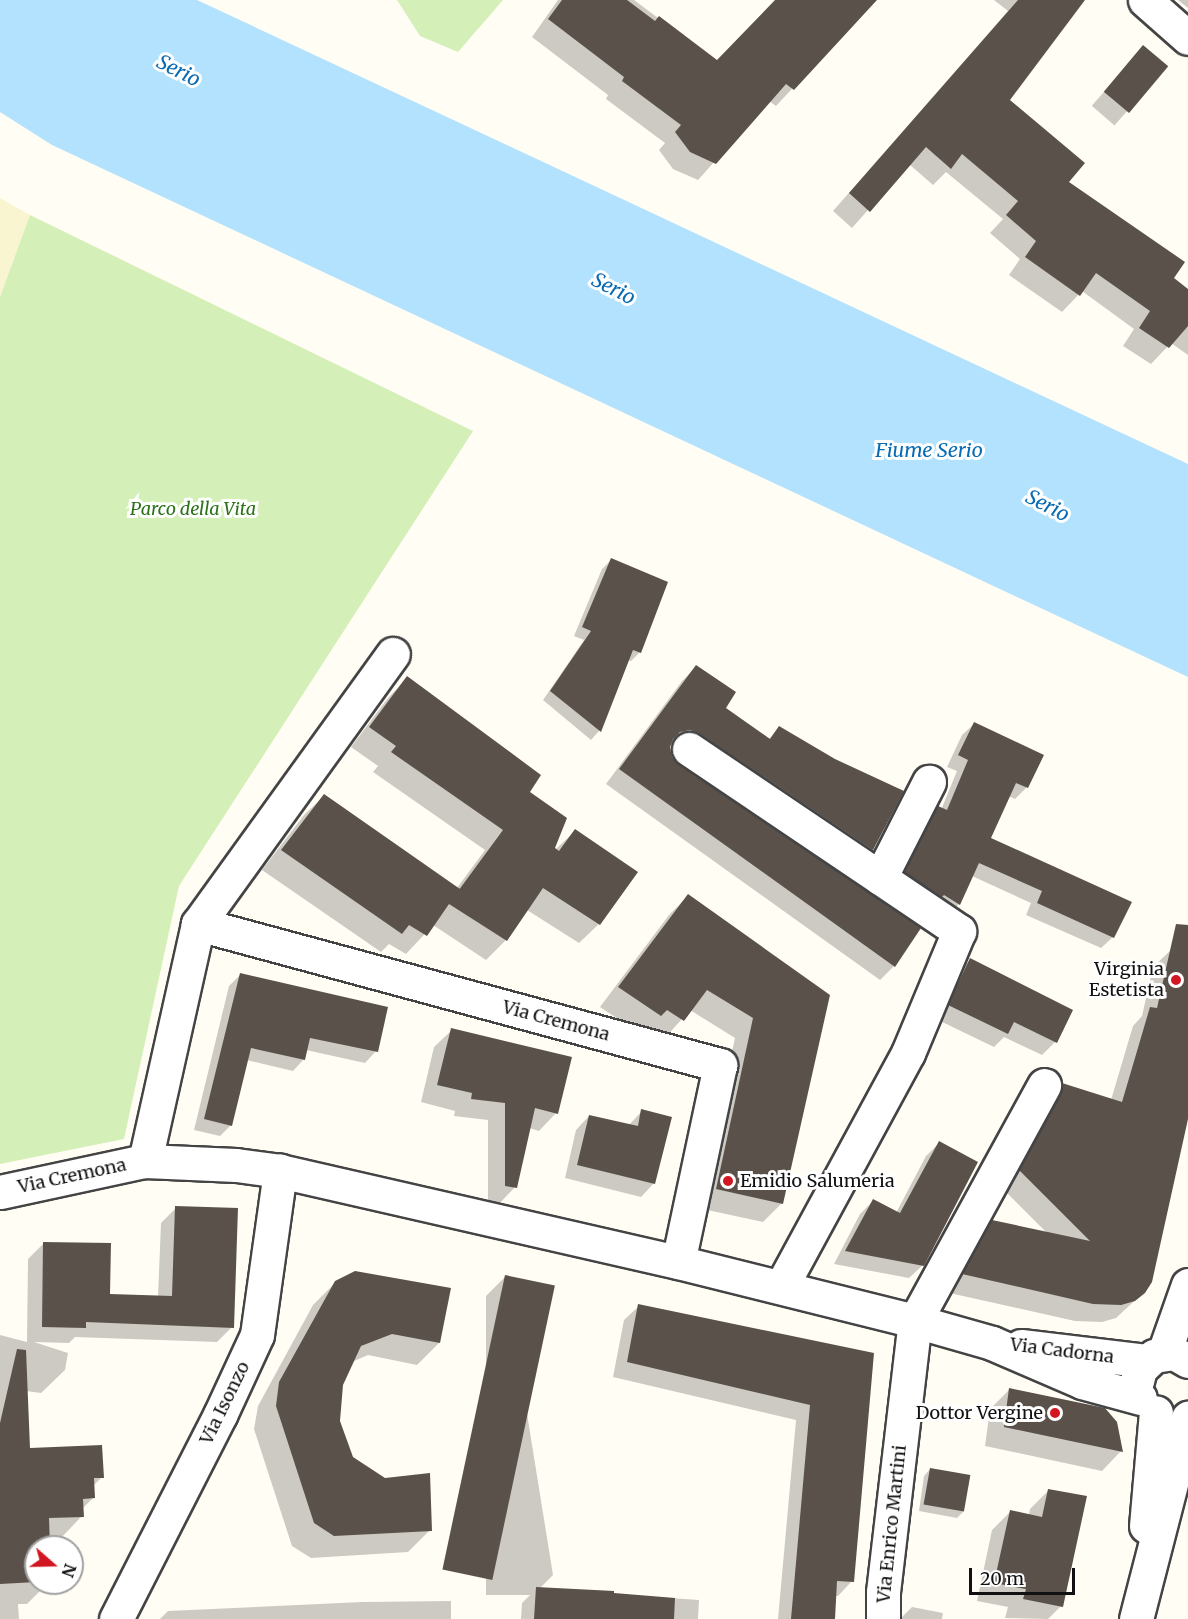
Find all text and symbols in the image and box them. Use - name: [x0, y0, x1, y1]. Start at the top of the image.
- water label: Serio: [153, 49, 205, 91]
- water label: Serio: [588, 267, 640, 309]
- water label: Fiume Serio: [875, 437, 983, 461]
- water label: Serio: [1022, 484, 1074, 526]
- park label: Parco della Vita: [130, 498, 256, 520]
- place label: Virginia Estetista: [1089, 959, 1164, 1002]
- marker: Virginia Estetista: [1169, 973, 1183, 987]
- street label: Via Cremona: [500, 996, 612, 1046]
- street label: Via Cremona: [16, 1154, 128, 1198]
- place label: Emidio Salumeria: [740, 1170, 895, 1192]
- marker: Emidio Salumeria: [721, 1174, 735, 1188]
- street label: Via Cadorna: [1009, 1334, 1115, 1368]
- street label: Via Isonzo: [196, 1358, 254, 1448]
- place label: Dottor Vergine: [916, 1402, 1043, 1424]
- marker: Dottor Vergine: [1048, 1406, 1062, 1420]
- street label: Via Enrico Martini: [873, 1444, 911, 1604]
- north arrow: [24, 1535, 84, 1595]
- scale bar: [972, 1556, 1078, 1594]
- text: N: [57, 1561, 81, 1580]
- text: 20 m: [980, 1567, 1024, 1590]

